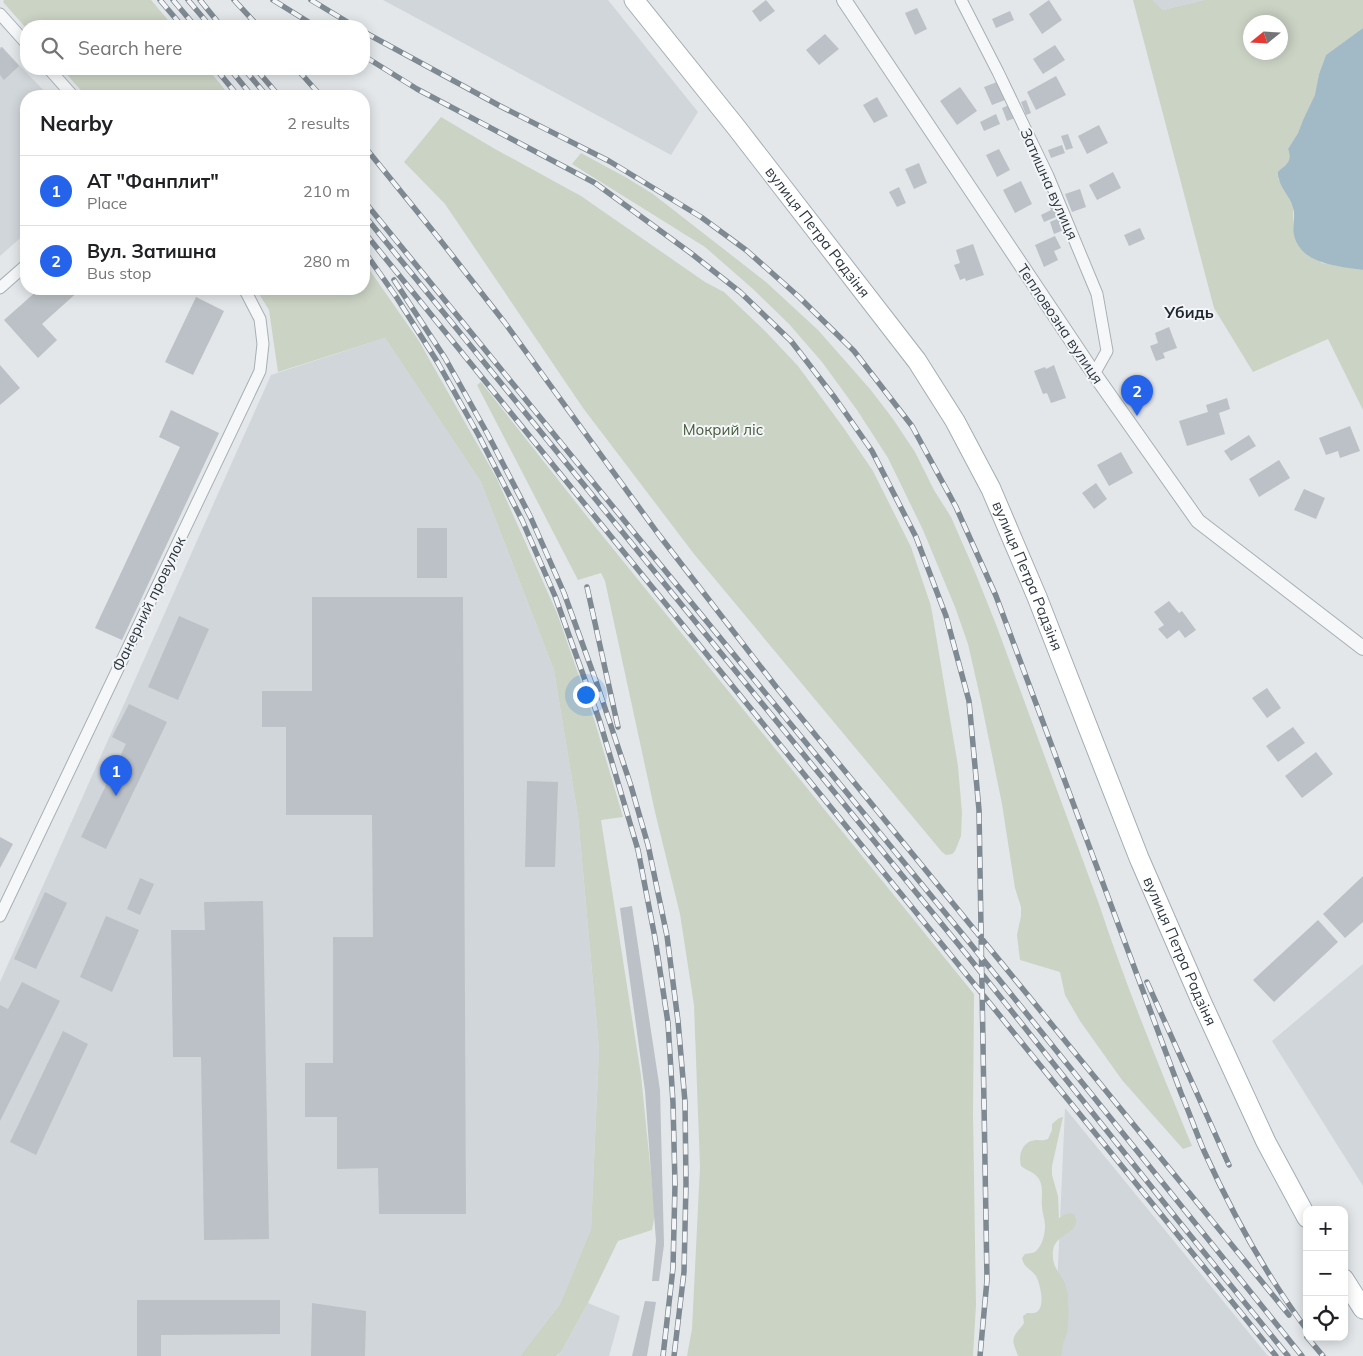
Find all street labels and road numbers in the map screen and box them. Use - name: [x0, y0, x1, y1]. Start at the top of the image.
- street label: Затишна вулиця: [1016, 125, 1083, 243]
- street label: вулиця Петра Радзіня: [761, 163, 874, 301]
- street label: Тепловозна вулиця: [1013, 260, 1108, 387]
- street label: вулиця Петра Радзіня: [988, 498, 1067, 654]
- street label: Фанерний провулок: [108, 532, 190, 674]
- street label: вулиця Петра Радзіня: [1139, 874, 1221, 1028]

